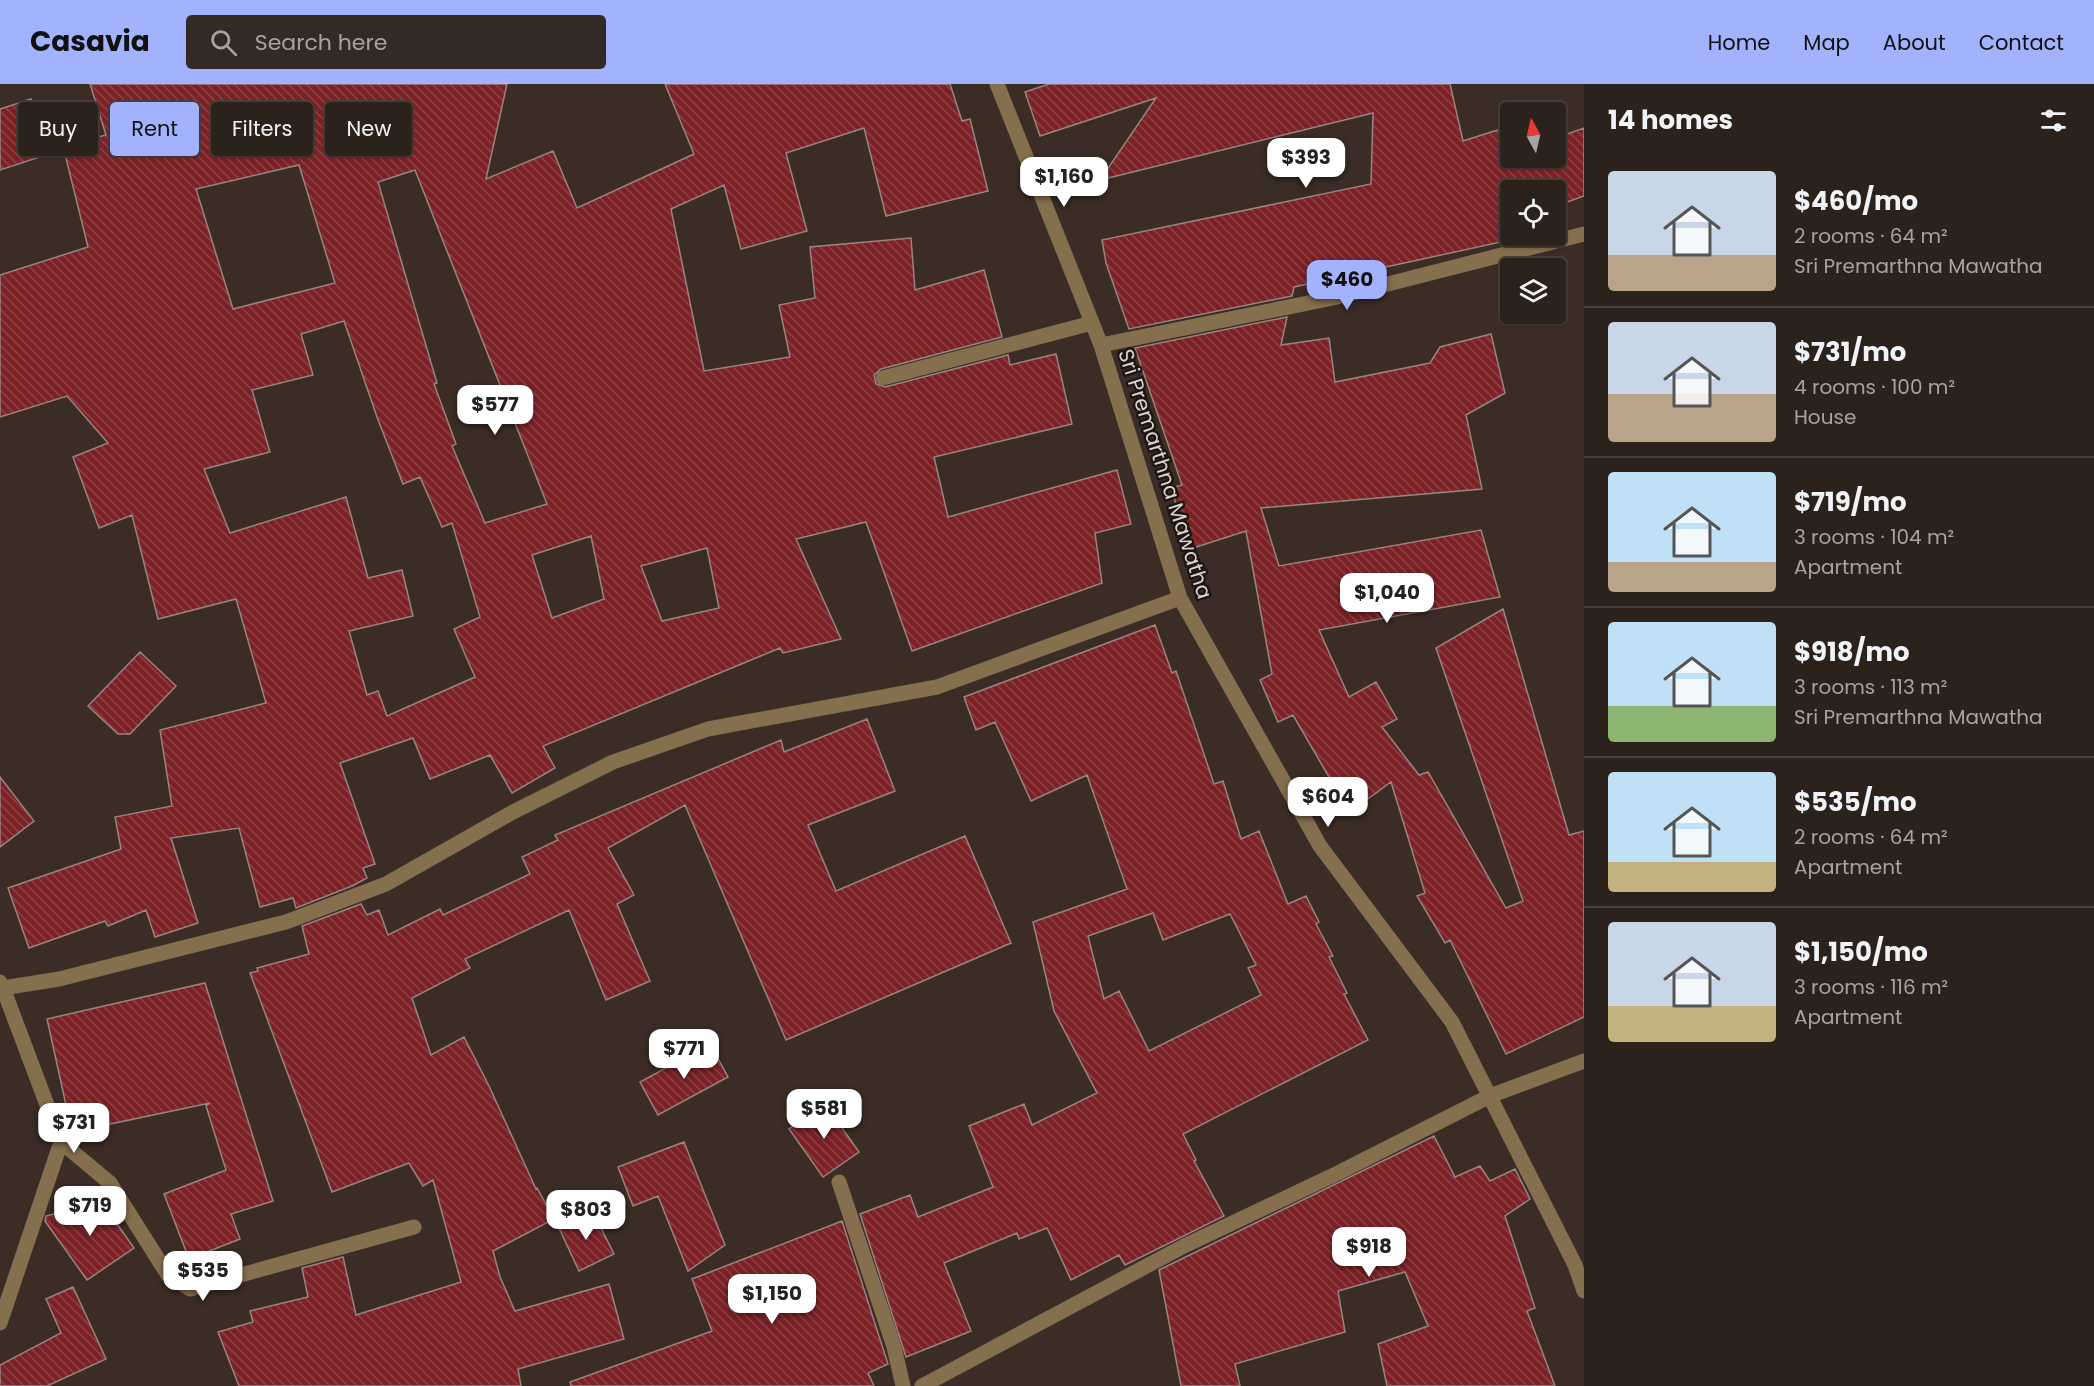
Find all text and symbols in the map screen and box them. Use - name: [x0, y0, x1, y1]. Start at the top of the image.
- search box: [186, 15, 606, 69]
- text: Casavia: [30, 22, 150, 61]
- icon: search: [207, 26, 240, 59]
- text: Search here: [255, 27, 387, 58]
- text: Home: [1708, 28, 1770, 57]
- text: Map: [1803, 28, 1850, 57]
- text: About: [1883, 28, 1946, 57]
- text: Contact: [1979, 28, 2064, 57]
- chip: Buy: [18, 102, 98, 156]
- chip: Rent: [110, 102, 199, 156]
- chip: Filters: [211, 102, 313, 156]
- chip: New: [325, 102, 412, 156]
- north arrow: [1500, 102, 1566, 168]
- map controls: [1500, 102, 1566, 324]
- text: 14 homes: [1608, 102, 1733, 138]
- icon: filters: [2037, 104, 2070, 137]
- pin: $393: [1270, 138, 1342, 189]
- text: $393: [1281, 143, 1331, 171]
- pin: $1,160: [1015, 157, 1113, 208]
- text: $1,160: [1034, 162, 1094, 190]
- button: locate: [1500, 180, 1566, 246]
- text: $460/mo: [1794, 183, 1918, 219]
- icon: home: [1656, 195, 1728, 267]
- text: 2 rooms · 64 m²: [1794, 222, 1948, 250]
- text: Sri Premarthna Mawatha: [1794, 252, 2042, 280]
- button: layers: [1500, 258, 1566, 324]
- pin: $460: [1311, 260, 1383, 311]
- text: $460: [1321, 265, 1373, 293]
- text: $731/mo: [1794, 334, 1906, 370]
- street label: Sri Premarthna Mawatha: [1111, 345, 1220, 602]
- icon: home: [1656, 346, 1728, 418]
- text: 4 rooms · 100 m²: [1794, 373, 1955, 401]
- pin: $577: [459, 385, 531, 436]
- text: $577: [471, 390, 519, 418]
- text: House: [1794, 403, 1856, 431]
- text: $719/mo: [1794, 484, 1907, 520]
- icon: home: [1656, 496, 1728, 568]
- text: 3 rooms · 104 m²: [1794, 523, 1954, 551]
- text: Apartment: [1794, 553, 1902, 581]
- pin: $1,040: [1338, 573, 1436, 624]
- text: $1,040: [1354, 578, 1420, 606]
- text: $918/mo: [1794, 634, 1910, 670]
- icon: home: [1656, 646, 1728, 718]
- text: 3 rooms · 113 m²: [1794, 673, 1947, 701]
- text: Sri Premarthna Mawatha: [1794, 703, 2042, 731]
- pin: $604: [1292, 777, 1364, 828]
- text: $604: [1302, 782, 1354, 810]
- text: $535/mo: [1794, 784, 1917, 820]
- icon: home: [1656, 796, 1728, 868]
- text: 2 rooms · 64 m²: [1794, 823, 1948, 851]
- text: Apartment: [1794, 853, 1902, 881]
- text: $1,150/mo: [1794, 934, 1928, 970]
- icon: home: [1656, 946, 1728, 1018]
- text: 3 rooms · 116 m²: [1794, 973, 1948, 1001]
- text: Apartment: [1794, 1003, 1902, 1031]
- pin: $771: [648, 1029, 720, 1080]
- text: $771: [663, 1034, 705, 1062]
- pin: $581: [788, 1089, 860, 1140]
- text: $581: [801, 1094, 847, 1122]
- pin: $731: [38, 1103, 110, 1154]
- text: $731: [52, 1108, 96, 1136]
- pin: $719: [54, 1186, 126, 1237]
- pin: $803: [550, 1190, 622, 1241]
- text: $719: [68, 1191, 112, 1219]
- text: $803: [560, 1195, 612, 1223]
- pin: $918: [1333, 1227, 1405, 1278]
- text: $918: [1346, 1232, 1392, 1260]
- pin: $535: [167, 1251, 239, 1302]
- text: $535: [177, 1256, 229, 1284]
- pin: $1,150: [723, 1274, 821, 1325]
- text: $1,150: [742, 1279, 802, 1307]

